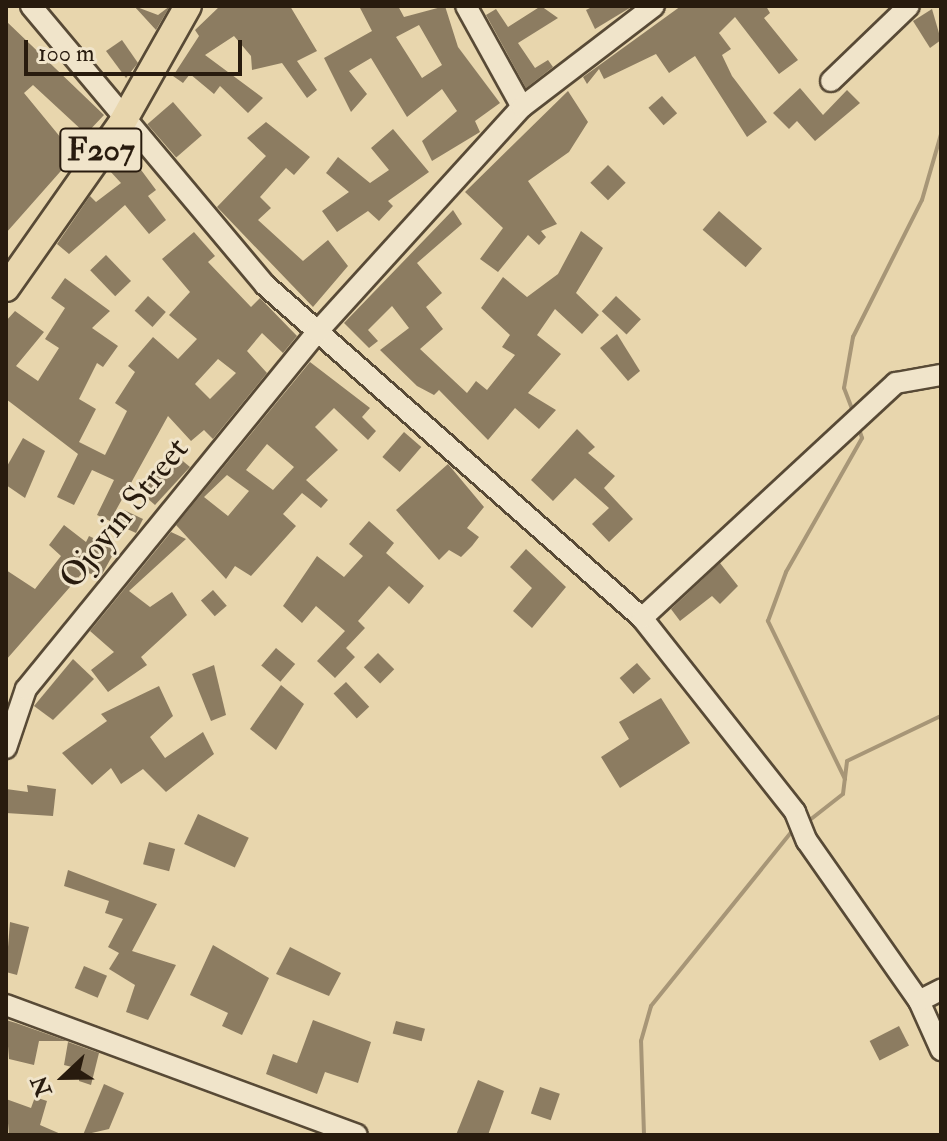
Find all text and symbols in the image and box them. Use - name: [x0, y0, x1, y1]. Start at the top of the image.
- scale bar: [28, 24, 246, 74]
- text: 100 m: [38, 38, 95, 69]
- road number: F207: [59, 122, 143, 178]
- street label: Ojoyin Street: [51, 429, 197, 597]
- north arrow: [24, 1037, 104, 1117]
- text: N: [25, 1072, 58, 1100]

